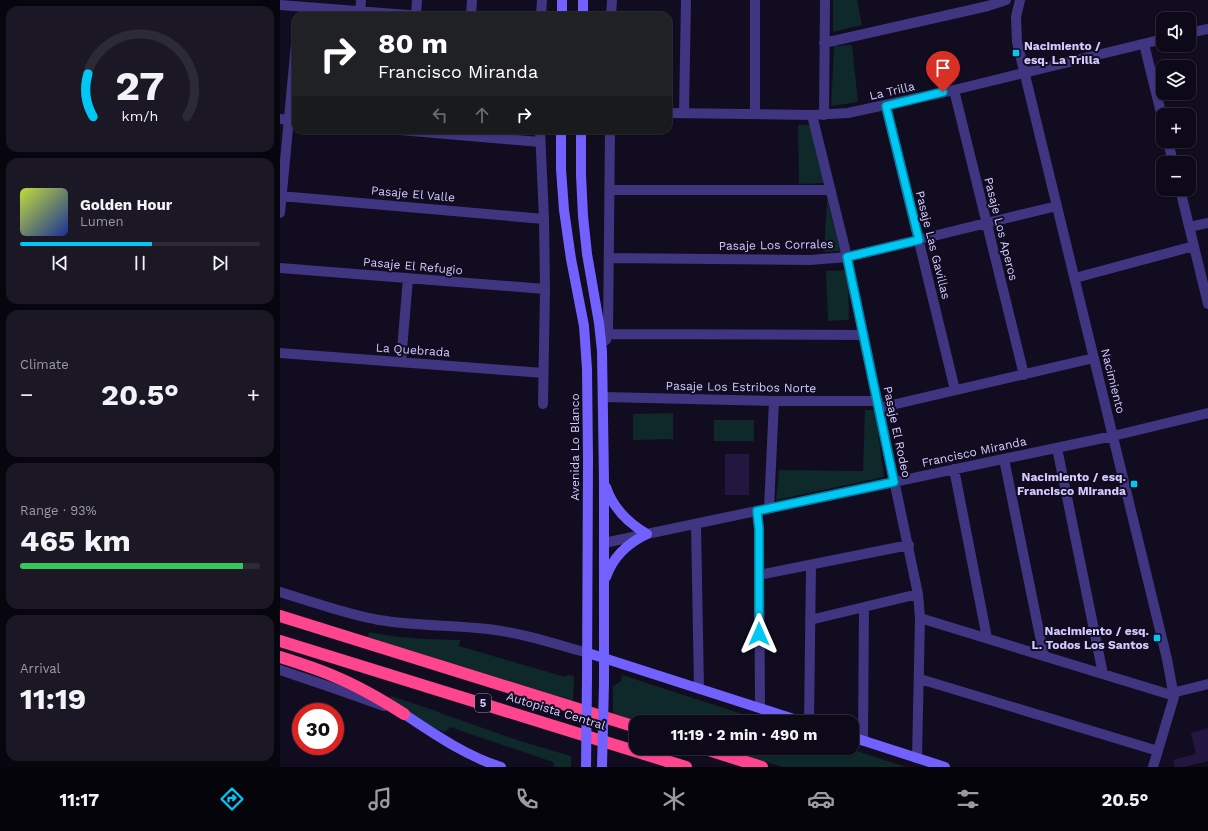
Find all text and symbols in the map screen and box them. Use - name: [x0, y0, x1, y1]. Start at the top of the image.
- map controls: [1156, 12, 1196, 196]
- button: sound: [1156, 12, 1196, 52]
- text: 80 m: [378, 27, 448, 60]
- icon: right: [312, 28, 364, 80]
- place label: Nacimiento / esq. La Trilla: [1024, 39, 1101, 67]
- marker: Nacimiento / esq. La Trilla: [1011, 48, 1021, 58]
- pin: [926, 51, 960, 92]
- icon: arrive: [932, 57, 954, 79]
- button: layers: [1156, 60, 1196, 100]
- text: 27: [115, 61, 165, 110]
- text: Francisco Miranda: [378, 61, 538, 82]
- street label: La Trilla: [868, 79, 916, 103]
- icon: left: [429, 104, 451, 126]
- icon: ahead: [471, 104, 493, 126]
- icon: right: [513, 104, 535, 126]
- text: km/h: [122, 108, 158, 124]
- button: +: [1156, 108, 1196, 148]
- button: −: [1156, 156, 1196, 196]
- street label: Pasaje Los Aperos: [981, 176, 1021, 282]
- street label: Pasaje El Valle: [370, 183, 456, 205]
- street label: Pasaje Las Gavillas: [913, 189, 953, 301]
- text: Golden Hour: [80, 196, 172, 214]
- text: Lumen: [80, 214, 124, 229]
- street label: Pasaje Los Corrales: [718, 237, 834, 253]
- icon: previous: [49, 252, 71, 274]
- icon: pause: [129, 252, 151, 274]
- icon: next: [209, 252, 231, 274]
- street label: Pasaje El Refugio: [363, 255, 463, 277]
- street label: La Quebrada: [375, 340, 451, 360]
- street label: Nacimiento: [1098, 347, 1128, 415]
- text: Climate: [20, 357, 69, 372]
- text: 20.5°: [101, 377, 179, 412]
- street label: Pasaje Los Estribos Norte: [666, 379, 817, 395]
- text: −: [20, 382, 33, 407]
- text: +: [247, 382, 260, 407]
- street label: Pasaje El Rodeo: [880, 385, 914, 479]
- street label: Avenida Lo Blanco: [568, 393, 582, 501]
- street label: Francisco Miranda: [920, 434, 1028, 470]
- place label: Nacimiento / esq. Francisco Miranda: [1017, 470, 1126, 498]
- marker: Nacimiento / esq. Francisco Miranda: [1129, 479, 1139, 489]
- text: Range · 93%: [20, 503, 97, 518]
- text: 465 km: [20, 523, 131, 558]
- position arrow: [738, 613, 780, 655]
- place label: Nacimiento / esq. L. Todos Los Santos: [1031, 624, 1150, 652]
- marker: Nacimiento / esq. L. Todos Los Santos: [1152, 633, 1162, 643]
- text: Arrival: [20, 661, 61, 676]
- text: 11:19: [20, 681, 86, 716]
- street label: Autopista Central: [505, 689, 608, 733]
- road number: 5: [475, 694, 491, 712]
- speed limit sign: 30: [292, 703, 344, 755]
- text: 11:19 · 2 min · 490 m: [671, 726, 817, 744]
- icon: directions: [218, 785, 246, 813]
- icon: music: [366, 785, 394, 813]
- icon: phone: [513, 785, 541, 813]
- icon: climate: [660, 785, 688, 813]
- icon: car: [807, 785, 835, 813]
- icon: filters: [954, 785, 982, 813]
- text: 11:17: [60, 789, 99, 810]
- text: 20.5°: [1102, 789, 1148, 810]

